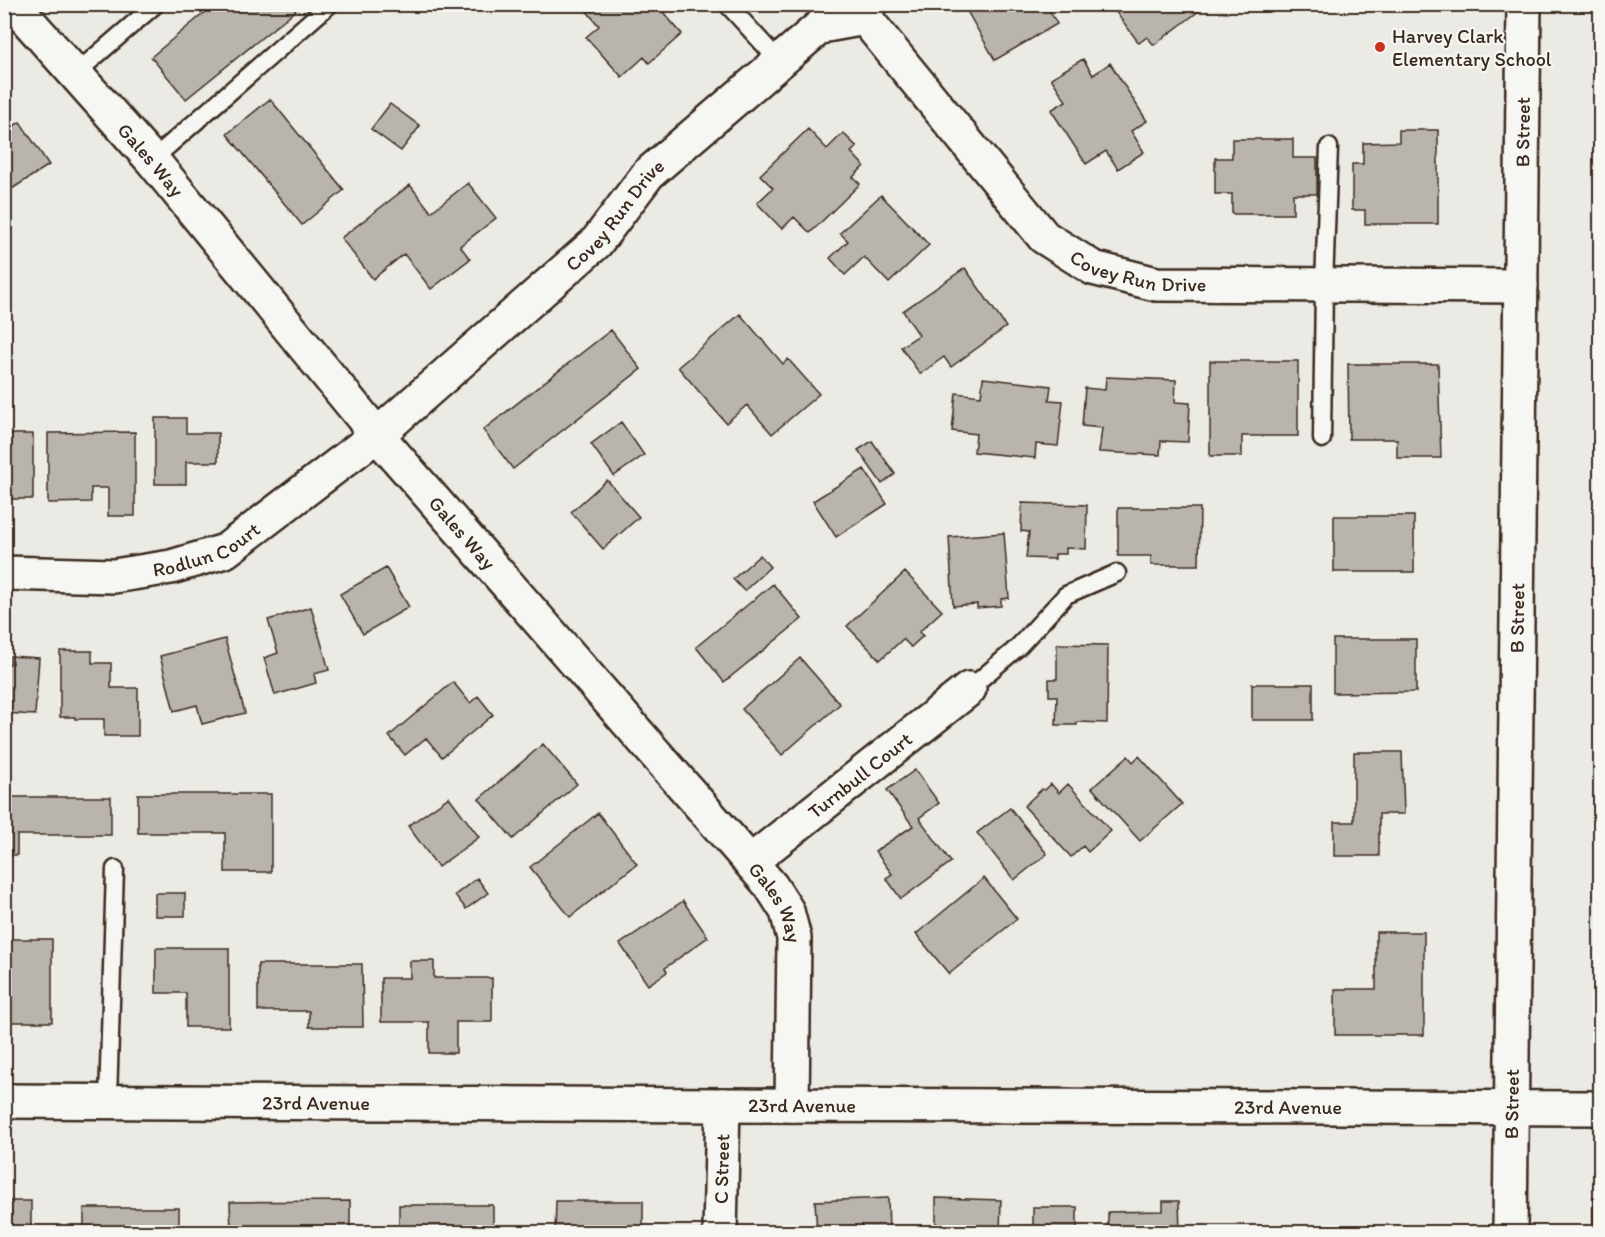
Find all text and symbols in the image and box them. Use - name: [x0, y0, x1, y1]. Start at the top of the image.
- place label: Harvey Clark Elementary School: [1392, 24, 1552, 71]
- marker: Harvey Clark Elementary School: [1373, 40, 1387, 54]
- street label: B Street: [1510, 97, 1535, 167]
- street label: Gales Way: [113, 118, 189, 202]
- street label: Covey Run Drive: [561, 154, 669, 276]
- street label: Covey Run Drive: [1066, 245, 1206, 296]
- street label: Gales Way: [424, 491, 501, 575]
- street label: Rodlun Court: [151, 517, 265, 582]
- street label: B Street: [1505, 583, 1529, 653]
- street label: Turnbull Court: [803, 727, 917, 824]
- street label: Gales Way: [744, 857, 807, 946]
- street label: B Street: [1499, 1069, 1524, 1139]
- street label: 23rd Avenue: [262, 1090, 370, 1115]
- street label: 23rd Avenue: [748, 1093, 856, 1117]
- street label: 23rd Avenue: [1234, 1095, 1342, 1119]
- street label: C Street: [709, 1134, 734, 1204]

